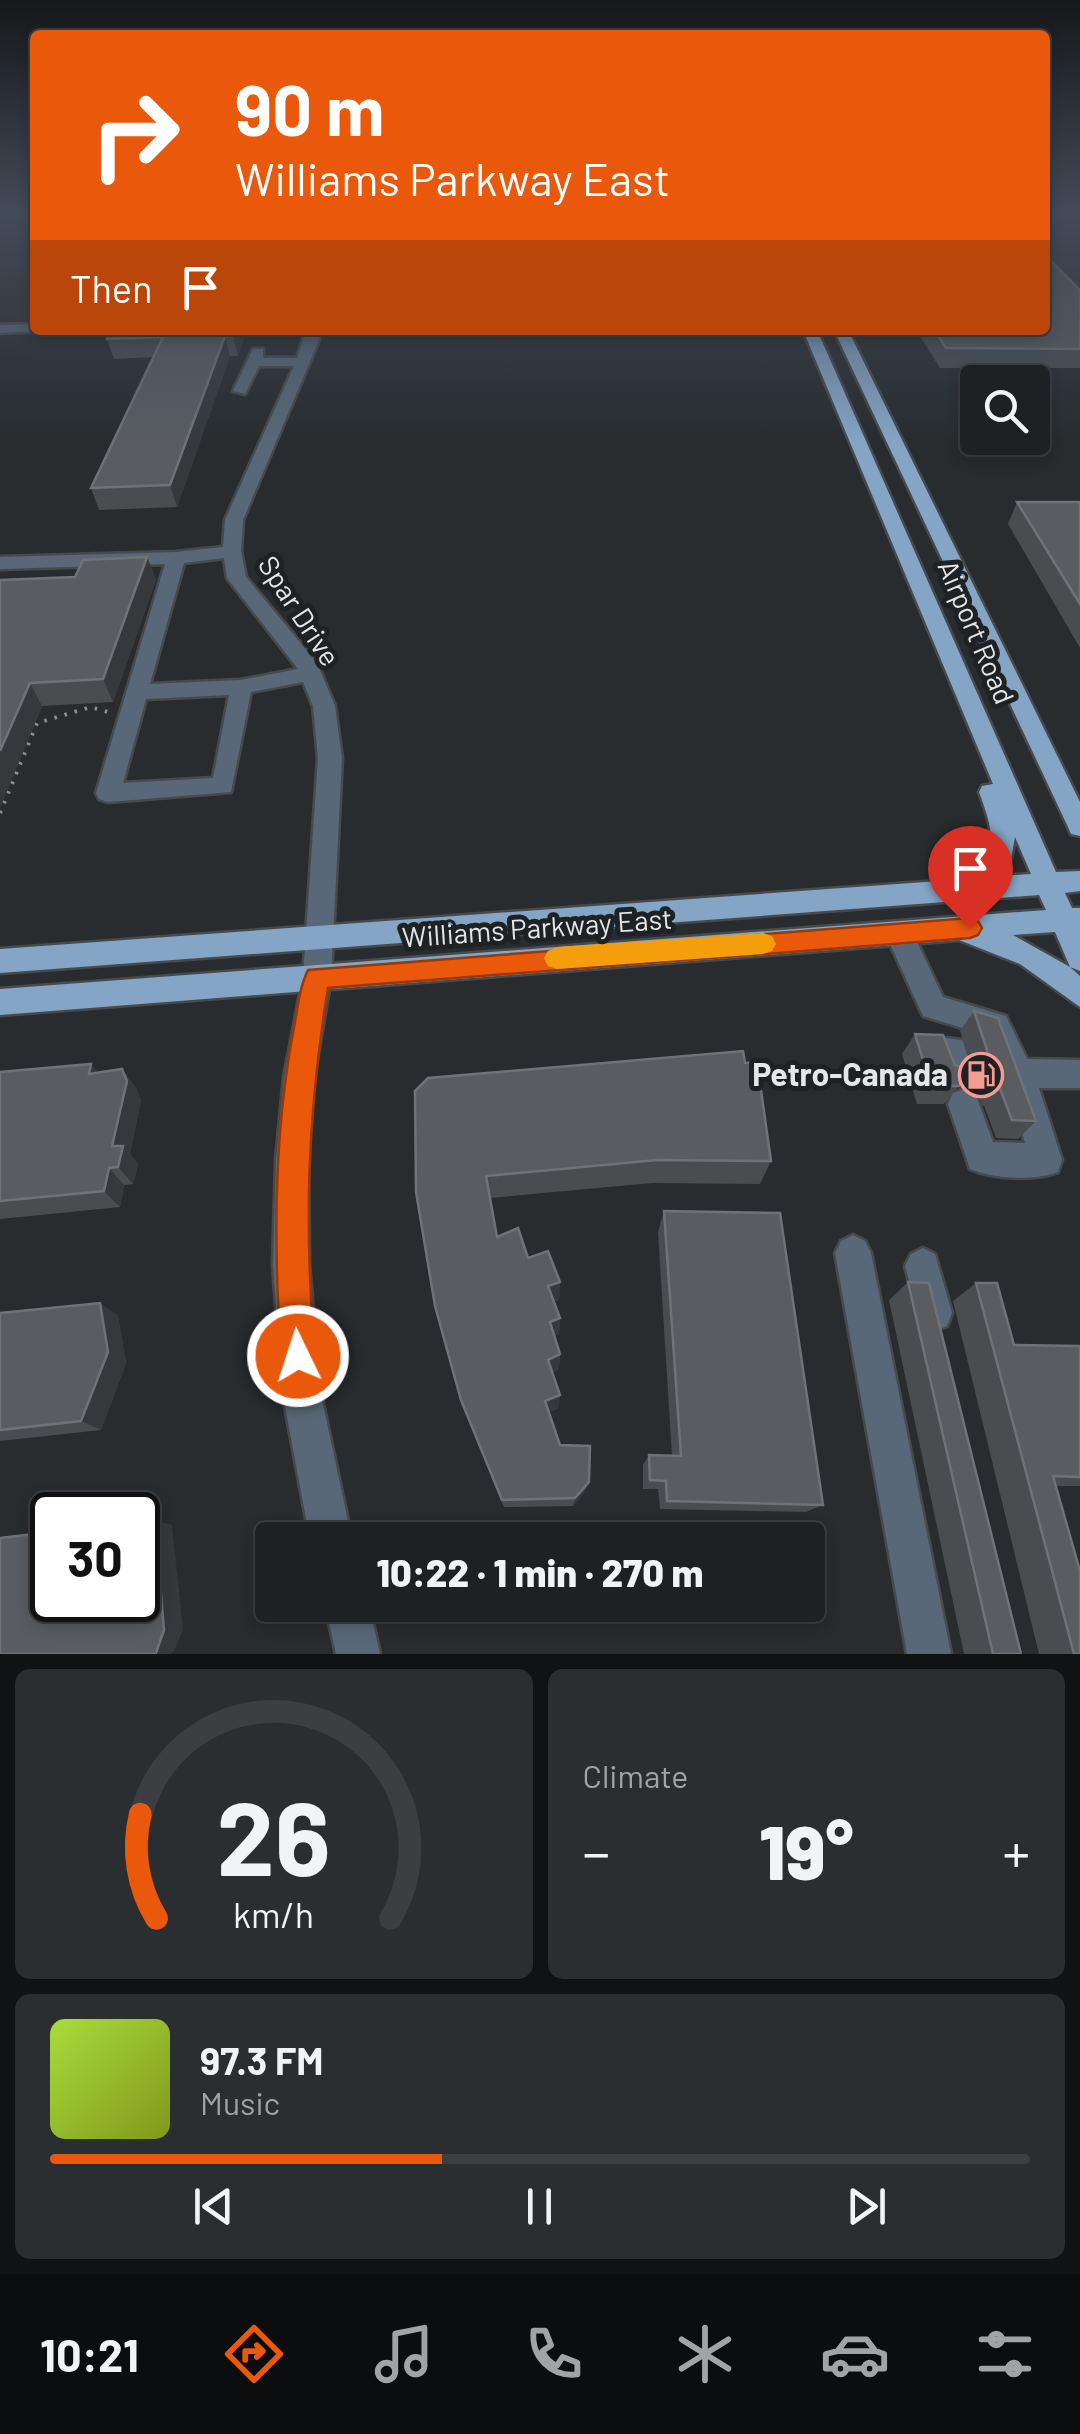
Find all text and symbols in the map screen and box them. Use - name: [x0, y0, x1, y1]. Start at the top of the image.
- text: 90 m: [235, 66, 385, 150]
- icon: right: [70, 70, 200, 200]
- text: Williams Parkway East: [235, 151, 670, 205]
- icon: arrive: [173, 260, 228, 315]
- text: Then: [70, 265, 153, 311]
- map controls: [960, 365, 1050, 455]
- button: search: [960, 365, 1050, 455]
- street label: Spar Drive: [252, 549, 348, 672]
- street label: Airport Road: [931, 554, 1022, 709]
- pin: [928, 826, 1013, 929]
- icon: arrive: [943, 841, 998, 896]
- street label: Williams Parkway East: [401, 901, 673, 953]
- fuel station icon: Petro-Canada: [958, 1052, 1004, 1098]
- place label: Petro-Canada: [752, 1054, 948, 1092]
- position arrow: [246, 1304, 350, 1408]
- speed limit sign: 30: [30, 1492, 160, 1622]
- text: 10:22 · 1 min · 270 m: [377, 1549, 704, 1595]
- text: Climate: [583, 1756, 688, 1794]
- text: 26: [217, 1772, 331, 1897]
- text: 19°: [759, 1805, 854, 1895]
- text: −: [583, 1818, 610, 1884]
- text: +: [1002, 1818, 1030, 1884]
- text: km/h: [233, 1892, 314, 1935]
- text: 97.3 FM: [200, 2037, 323, 2083]
- text: Music: [200, 2083, 280, 2121]
- icon: previous: [186, 2179, 241, 2234]
- icon: pause: [512, 2179, 567, 2234]
- icon: next: [839, 2179, 894, 2234]
- icon: directions: [219, 2319, 289, 2389]
- icon: music: [369, 2319, 439, 2389]
- icon: phone: [519, 2319, 589, 2389]
- icon: climate: [670, 2319, 740, 2389]
- icon: car: [820, 2319, 890, 2389]
- icon: filters: [970, 2319, 1040, 2389]
- text: 10:21: [40, 2327, 139, 2381]

